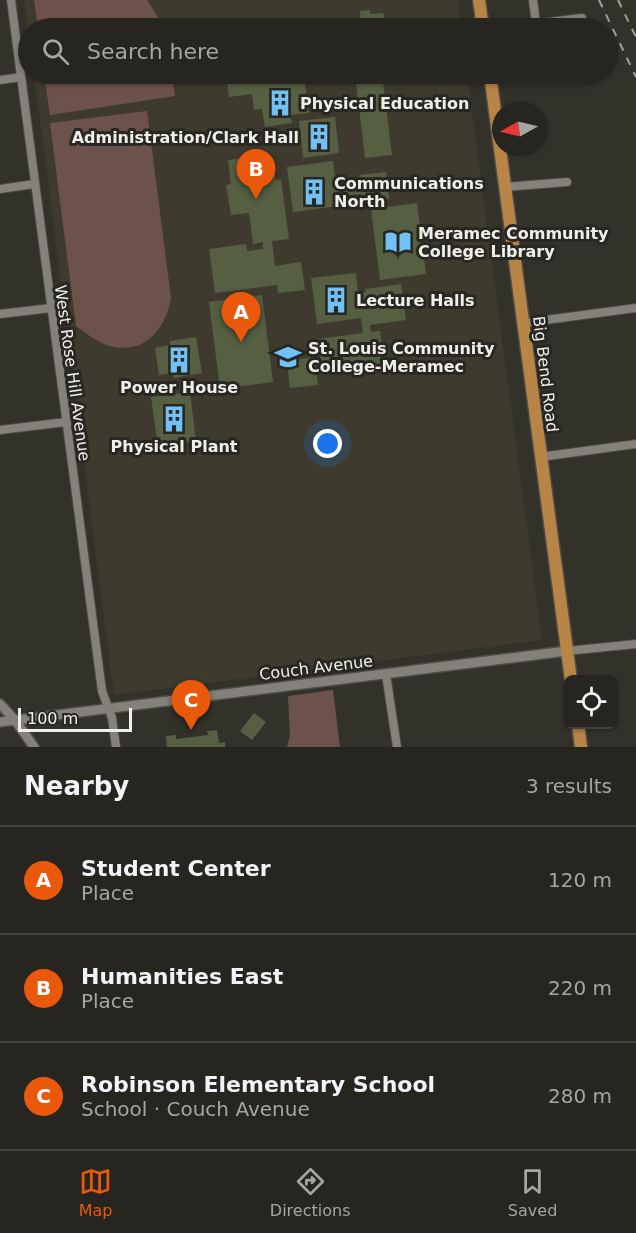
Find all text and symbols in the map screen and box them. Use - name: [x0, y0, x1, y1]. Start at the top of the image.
- search box: [18, 18, 618, 84]
- icon: search: [39, 35, 72, 68]
- text: Search here: [87, 39, 219, 64]
- building icon: Physical Education: [265, 88, 295, 118]
- place label: Physical Education: [300, 94, 469, 113]
- north arrow: [492, 102, 546, 156]
- building icon: Administration/Clark Hall: [304, 122, 334, 152]
- place label: Administration/Clark Hall: [72, 128, 299, 147]
- pin: B: [236, 150, 276, 199]
- place label: Communications North: [334, 174, 484, 211]
- building icon: Communications North: [299, 177, 329, 207]
- place label: Meramec Community College Library: [418, 224, 609, 261]
- library icon: Meramec Community College Library: [383, 227, 413, 257]
- street label: West Rose Hill Avenue: [51, 284, 94, 462]
- building icon: Lecture Halls: [321, 285, 351, 315]
- place label: Lecture Halls: [356, 291, 475, 310]
- pin: A: [222, 292, 260, 342]
- street label: Big Bend Road: [529, 315, 562, 433]
- place label: St. Louis Community College-Meramec: [308, 339, 495, 376]
- school or university icon: St. Louis Community College-Meramec: [273, 342, 303, 372]
- building icon: Power House: [164, 345, 194, 375]
- place label: Power House: [120, 378, 238, 397]
- building icon: Physical Plant: [159, 404, 189, 434]
- your location: [313, 429, 342, 458]
- place label: Physical Plant: [111, 437, 238, 456]
- street label: Couch Avenue: [258, 651, 374, 684]
- map controls: [564, 675, 618, 729]
- button: locate: [564, 675, 618, 729]
- pin: C: [172, 680, 210, 730]
- scale bar: [18, 705, 132, 732]
- text: 100 m: [27, 709, 78, 728]
- text: Nearby: [24, 771, 129, 801]
- text: 3 results: [526, 774, 612, 798]
- text: Student Center: [81, 856, 271, 881]
- text: A: [36, 868, 51, 892]
- text: 120 m: [548, 868, 612, 892]
- text: Place: [81, 881, 134, 905]
- text: Humanities East: [81, 964, 283, 989]
- text: B: [36, 976, 51, 1000]
- text: 220 m: [548, 976, 612, 1000]
- text: Place: [81, 989, 134, 1013]
- text: Robinson Elementary School: [81, 1072, 435, 1097]
- text: C: [36, 1084, 51, 1108]
- text: 280 m: [548, 1084, 612, 1108]
- text: School · Couch Avenue: [81, 1097, 310, 1121]
- tab: Map: [79, 1165, 112, 1220]
- tab: Directions: [270, 1165, 350, 1220]
- tab: Saved: [508, 1165, 557, 1220]

